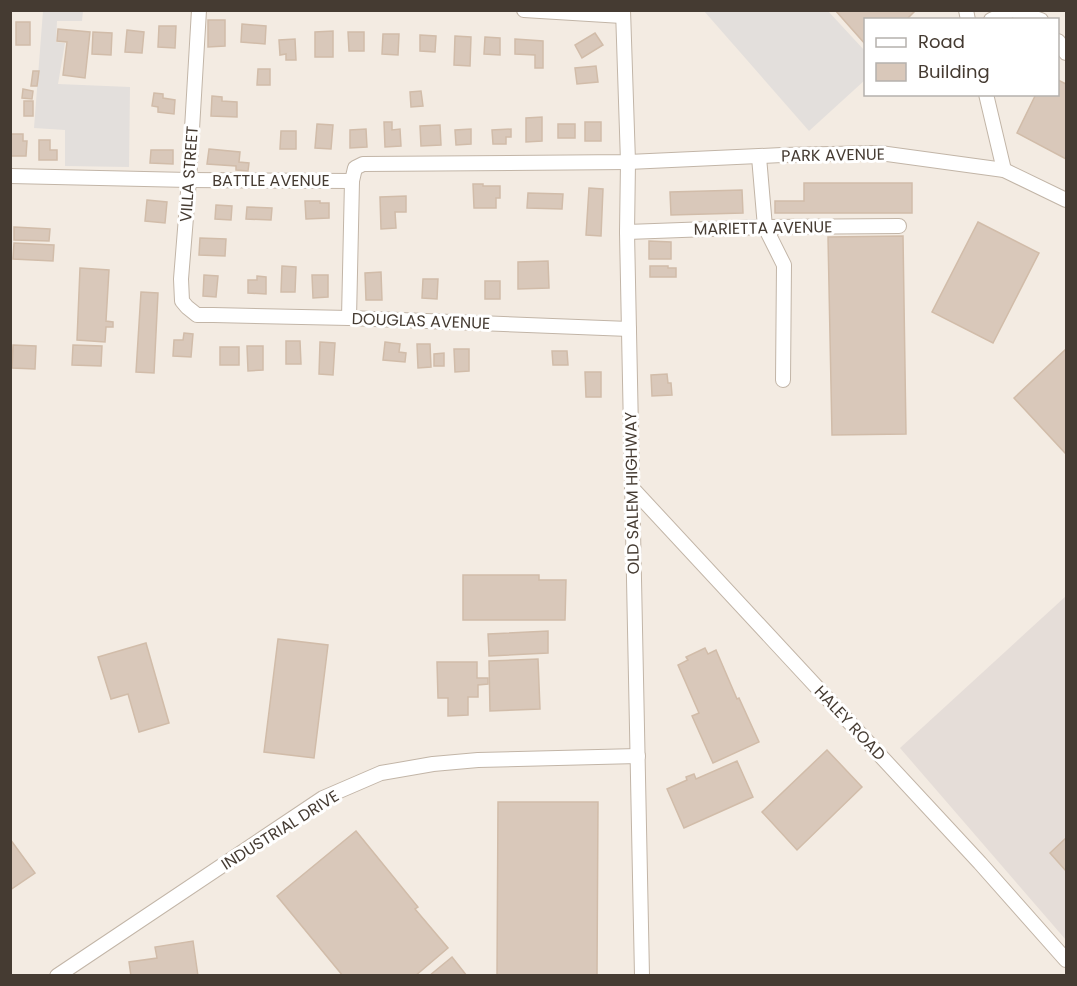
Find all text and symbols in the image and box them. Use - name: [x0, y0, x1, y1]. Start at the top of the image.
- legend: [864, 18, 1059, 96]
- text: Road: [918, 29, 965, 54]
- text: Building: [918, 59, 990, 84]
- street label: VILLA STREET: [174, 125, 204, 223]
- street label: PARK AVENUE: [781, 143, 885, 167]
- street label: BATTLE AVENUE: [212, 169, 330, 192]
- street label: MARIETTA AVENUE: [693, 215, 833, 241]
- street label: DOUGLAS AVENUE: [351, 307, 491, 335]
- street label: OLD SALEM HIGHWAY: [619, 411, 645, 575]
- street label: HALEY ROAD: [809, 680, 891, 766]
- street label: INDUSTRIAL DRIVE: [217, 784, 343, 876]

